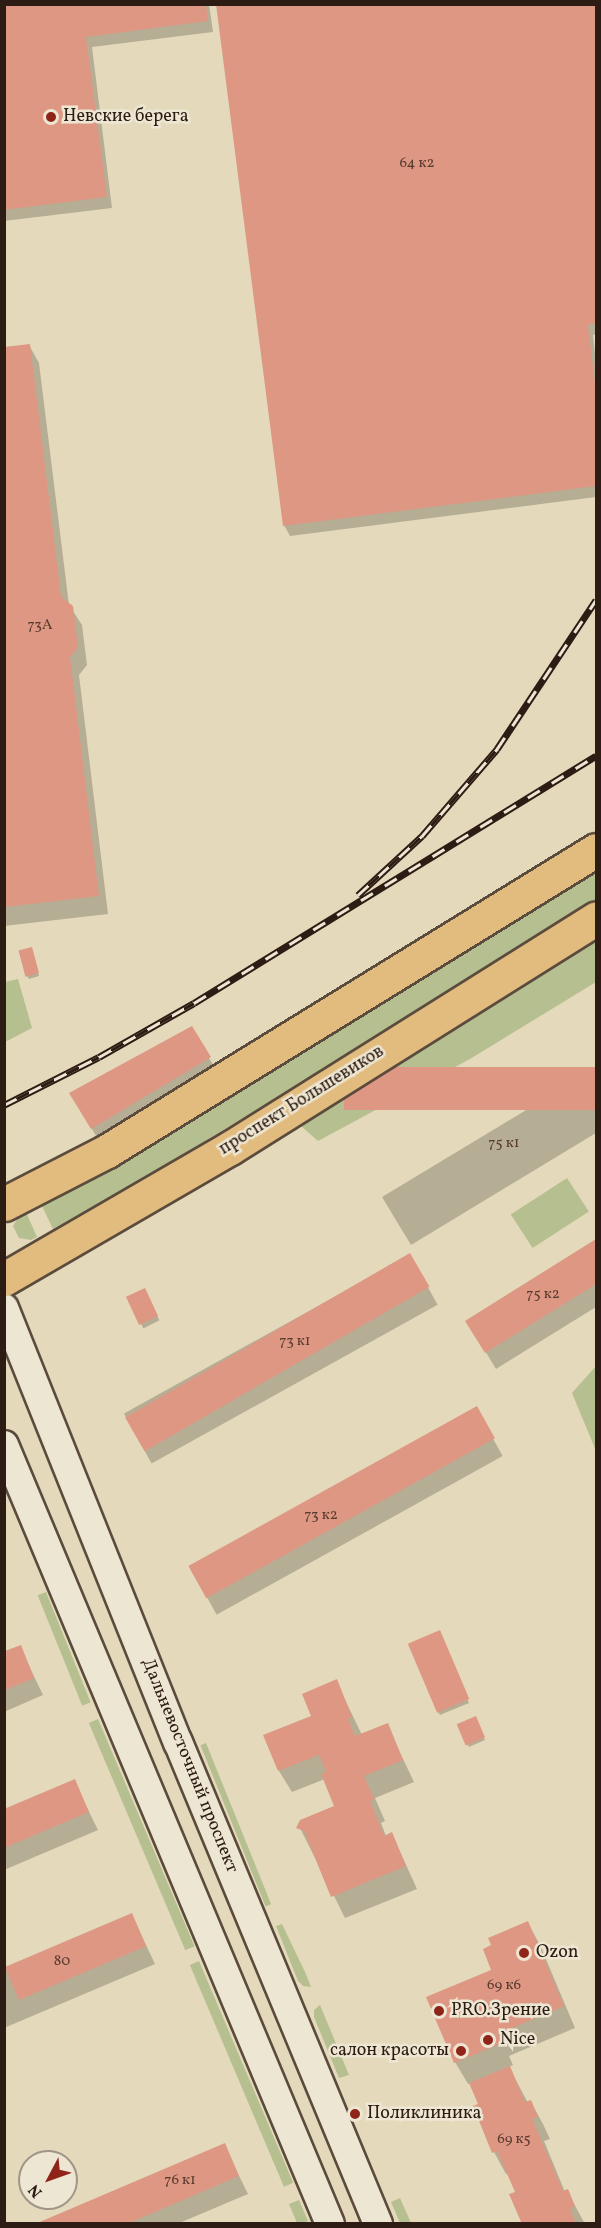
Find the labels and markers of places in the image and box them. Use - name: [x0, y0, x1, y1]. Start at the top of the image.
- place label: Невские берега: [63, 106, 189, 128]
- marker: Невские берега: [44, 110, 58, 124]
- place label: Ozon: [536, 1942, 578, 1964]
- marker: Ozon: [517, 1946, 531, 1960]
- place label: PRO.Зрение: [451, 2000, 550, 2022]
- marker: PRO.Зрение: [432, 2004, 446, 2018]
- place label: Nice: [500, 2029, 535, 2051]
- marker: Nice: [481, 2033, 495, 2047]
- place label: салон красоты: [330, 2040, 449, 2062]
- marker: салон красоты: [454, 2044, 468, 2058]
- place label: Поликлиника: [367, 2103, 482, 2125]
- marker: Поликлиника: [348, 2107, 362, 2121]

